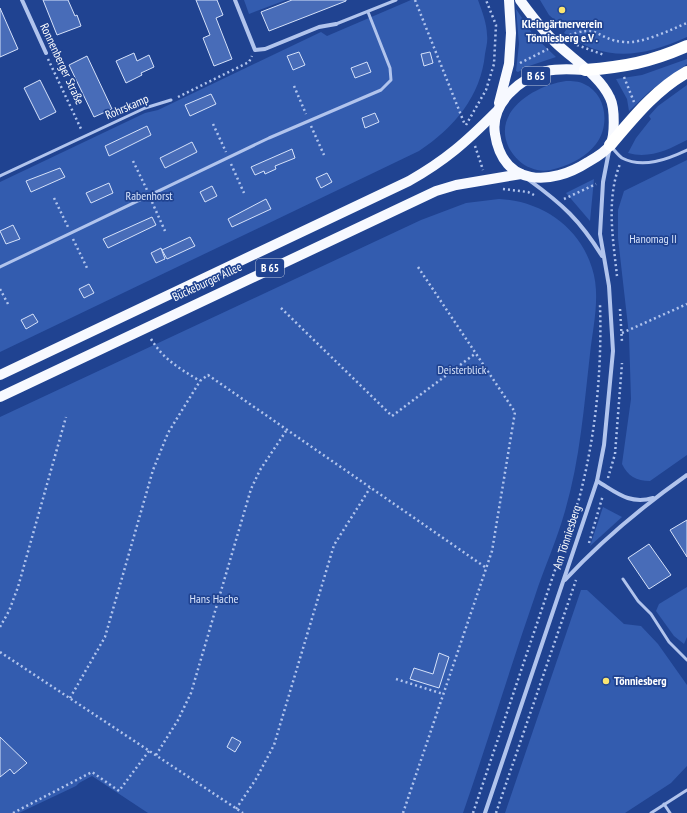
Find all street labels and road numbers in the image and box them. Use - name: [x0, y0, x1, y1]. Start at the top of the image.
- street label: Ronnenberger Straße: [37, 21, 88, 107]
- road number: B 65: [522, 67, 550, 85]
- street label: Rohrskamp: [103, 91, 151, 122]
- street label: Bückeburger Allee: [170, 259, 244, 304]
- road number: B 65: [256, 259, 284, 277]
- street label: Am Tönniesberg: [549, 503, 584, 571]

